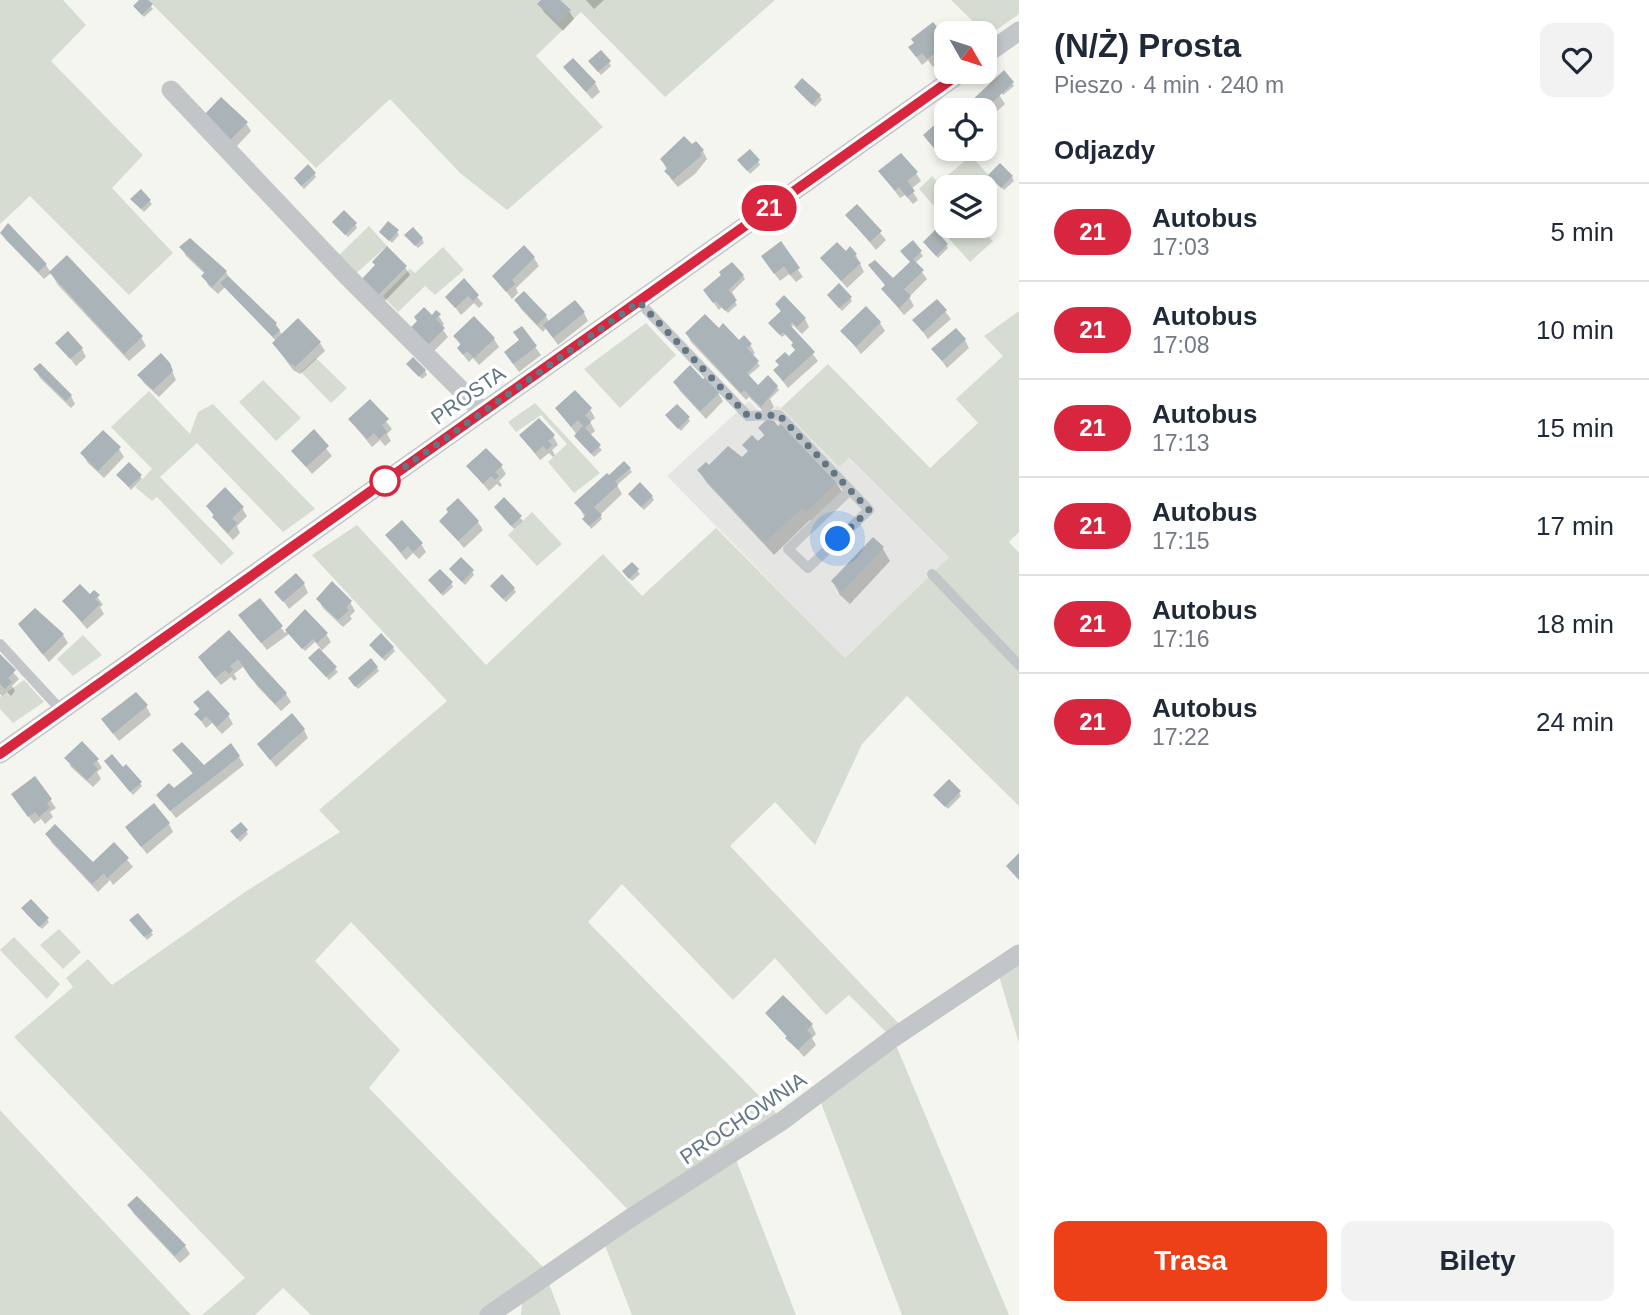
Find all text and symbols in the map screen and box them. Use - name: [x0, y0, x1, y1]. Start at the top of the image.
- north arrow: [934, 21, 998, 84]
- map controls: [934, 21, 997, 238]
- button: heart: [1540, 23, 1614, 97]
- text: (N/Ż) Prosta: [1054, 27, 1241, 64]
- text: Pieszo · 4 min · 240 m: [1054, 72, 1284, 98]
- button: locate: [934, 98, 997, 161]
- text: Odjazdy: [1054, 135, 1155, 165]
- button: layers: [934, 175, 997, 238]
- line badge: 21: [738, 185, 800, 231]
- text: 21: [756, 194, 782, 221]
- text: Autobus: [1152, 203, 1257, 233]
- text: 5 min: [1550, 217, 1614, 247]
- text: 21: [1079, 218, 1106, 245]
- text: 17:03: [1152, 234, 1210, 260]
- text: Autobus: [1152, 301, 1257, 331]
- text: 10 min: [1536, 315, 1614, 345]
- text: 21: [1079, 316, 1106, 343]
- text: 17:08: [1152, 332, 1210, 358]
- street label: PROSTA: [427, 361, 509, 429]
- text: Autobus: [1152, 399, 1257, 429]
- text: 15 min: [1536, 413, 1614, 443]
- text: 21: [1079, 414, 1106, 441]
- text: 17:13: [1152, 430, 1210, 456]
- unlabelled marker: [370, 466, 400, 496]
- text: Autobus: [1152, 497, 1257, 527]
- text: 17 min: [1536, 511, 1614, 541]
- text: 21: [1079, 512, 1106, 539]
- your location: [820, 521, 855, 556]
- text: 17:15: [1152, 528, 1210, 554]
- text: Autobus: [1152, 595, 1257, 625]
- text: 18 min: [1536, 609, 1614, 639]
- text: 21: [1079, 610, 1106, 637]
- text: 17:16: [1152, 626, 1210, 652]
- text: Autobus: [1152, 693, 1257, 723]
- text: 24 min: [1536, 707, 1614, 737]
- text: 21: [1079, 708, 1106, 735]
- text: 17:22: [1152, 724, 1210, 750]
- street label: PROCHOWNIA: [676, 1067, 810, 1169]
- button: Trasa: [1054, 1221, 1327, 1301]
- button: Bilety: [1341, 1221, 1614, 1301]

